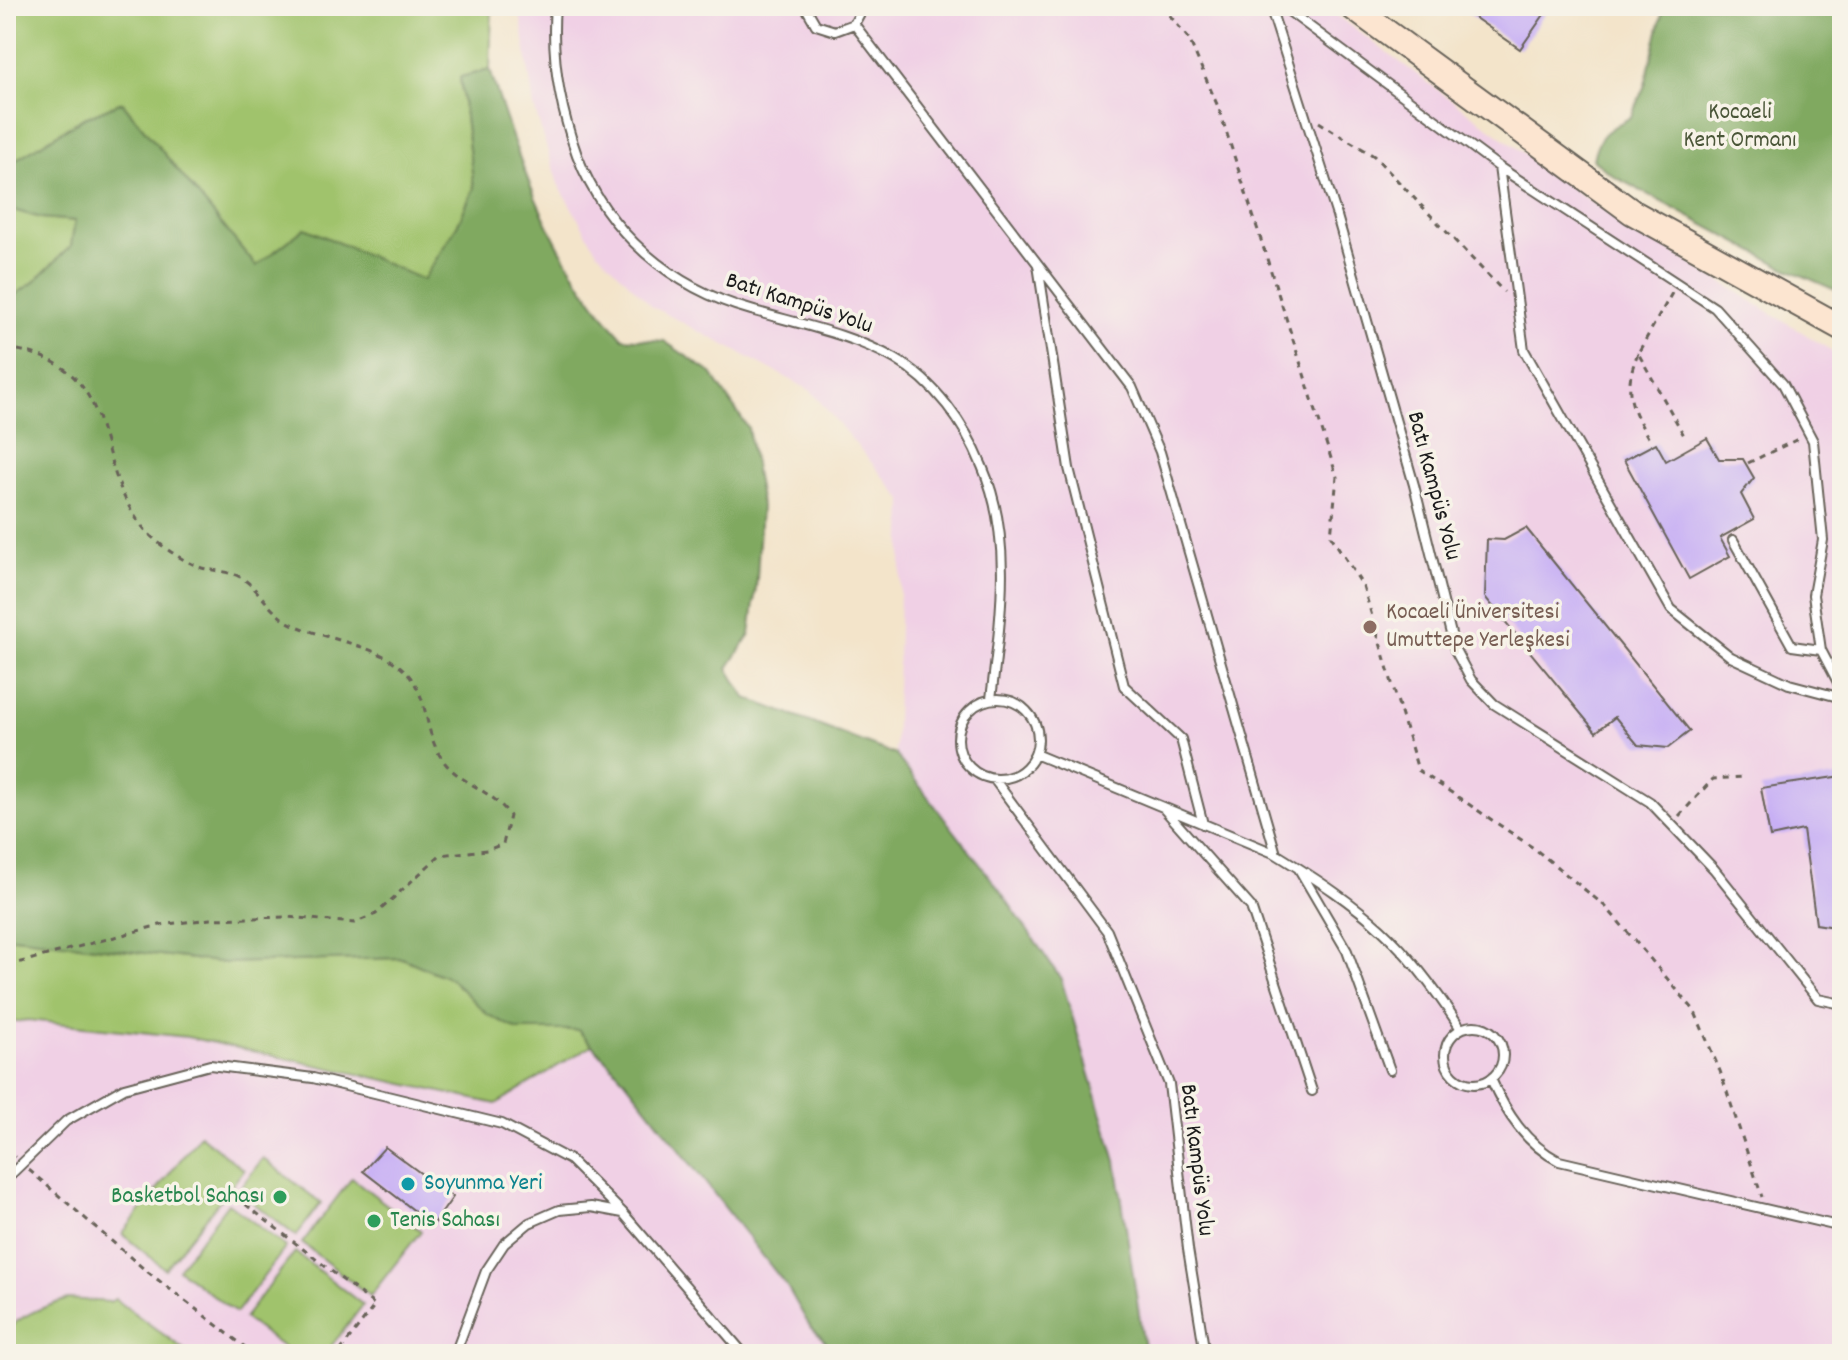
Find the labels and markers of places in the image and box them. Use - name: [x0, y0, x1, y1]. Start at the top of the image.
- place label: Kocaeli Üniversitesi Umuttepe Yerleşkesi: [1386, 596, 1570, 658]
- marker: Kocaeli Üniversitesi Umuttepe Yerleşkesi: [1361, 618, 1379, 636]
- place label: Soyunma Yeri: [424, 1167, 542, 1201]
- marker: Soyunma Yeri: [399, 1175, 417, 1193]
- place label: Basketbol Sahası: [111, 1180, 264, 1214]
- marker: Basketbol Sahası: [271, 1188, 289, 1206]
- place label: Tenis Sahası: [390, 1204, 500, 1238]
- marker: Tenis Sahası: [365, 1212, 383, 1230]

